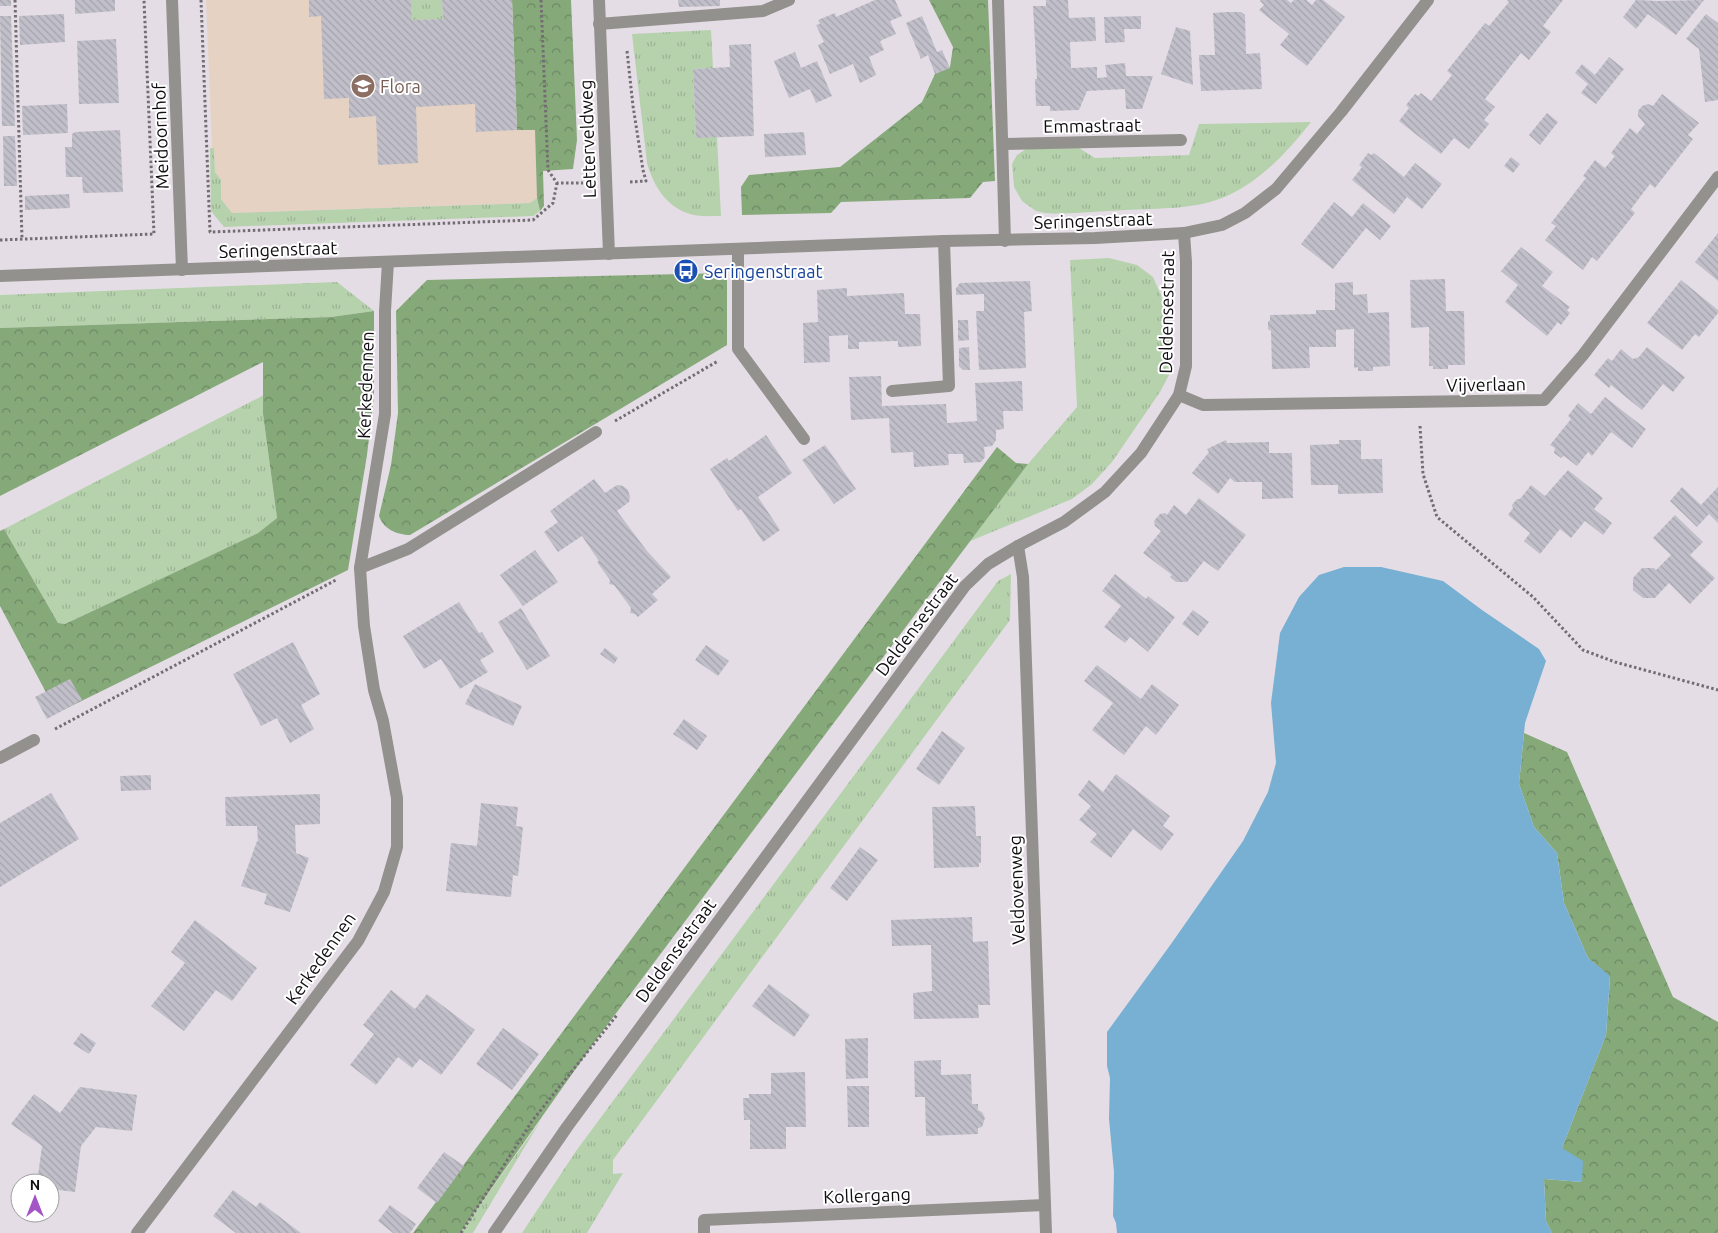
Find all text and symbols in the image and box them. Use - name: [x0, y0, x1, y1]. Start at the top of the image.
- school or university icon: Flora: [350, 73, 376, 99]
- place label: Flora: [380, 76, 421, 96]
- street label: Letterveldweg: [575, 79, 599, 199]
- street label: Meidoornhof: [148, 82, 172, 189]
- street label: Emmastraat: [1043, 114, 1141, 136]
- street label: Seringenstraat: [1033, 208, 1153, 232]
- street label: Seringenstraat: [218, 237, 338, 261]
- street label: Deldensestraat: [1155, 250, 1177, 374]
- bus stop icon: Seringenstraat: [673, 258, 699, 284]
- place label: Seringenstraat: [704, 261, 823, 281]
- street label: Kerkedennen: [353, 331, 377, 439]
- street label: Vijverlaan: [1446, 373, 1526, 395]
- street label: Deldensestraat: [871, 569, 961, 679]
- street label: Veldovenweg: [1004, 835, 1028, 945]
- street label: Deldensestraat: [631, 894, 719, 1006]
- street label: Kerkedennen: [281, 908, 359, 1008]
- north arrow: [10, 1173, 60, 1223]
- text: N: [30, 1177, 40, 1193]
- street label: Kollergang: [823, 1183, 911, 1207]

